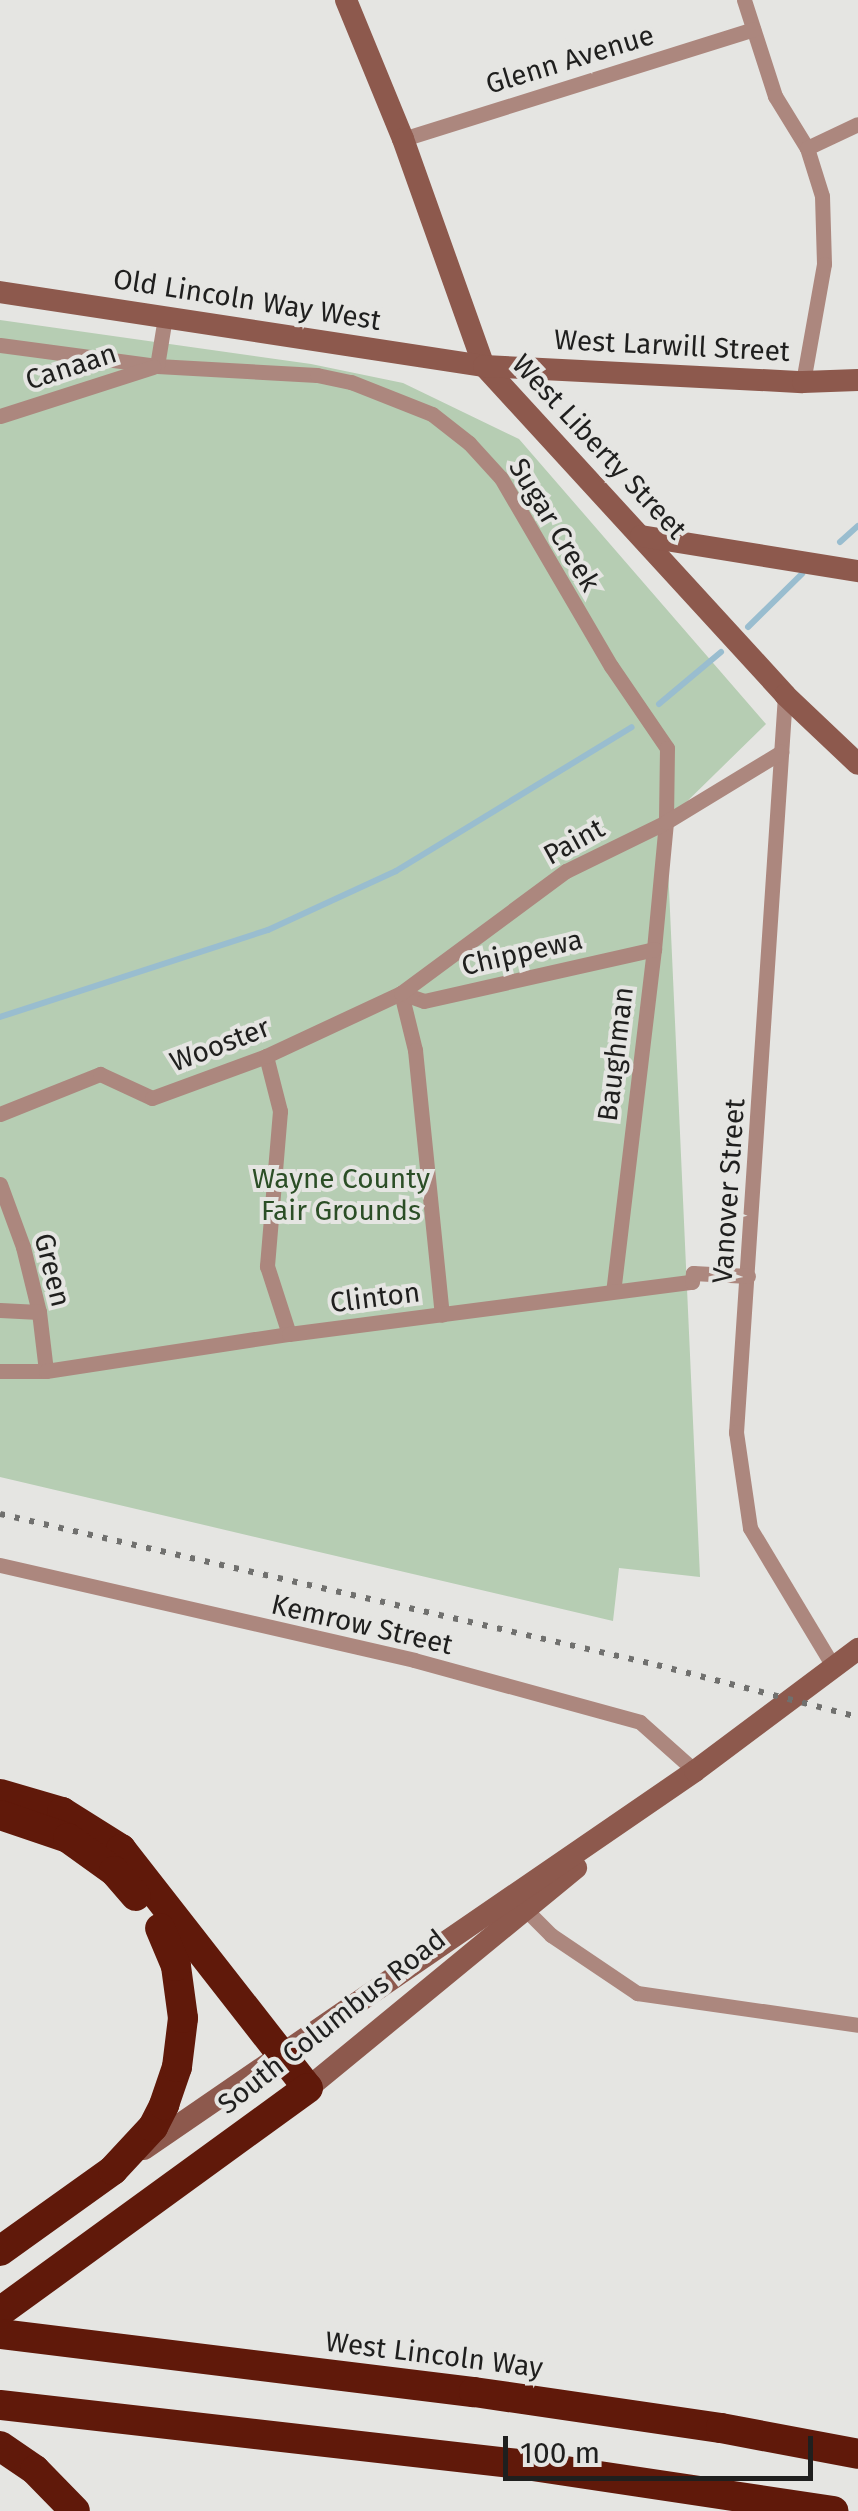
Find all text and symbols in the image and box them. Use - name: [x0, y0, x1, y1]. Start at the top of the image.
- street label: Glenn Avenue: [482, 18, 658, 102]
- street label: Old Lincoln Way West: [111, 262, 383, 338]
- street label: West Larwill Street: [553, 323, 791, 369]
- street label: Canaan: [21, 337, 121, 397]
- street label: West Liberty Street: [505, 348, 693, 546]
- street label: Sugar Creek: [501, 452, 607, 598]
- street label: Paint: [538, 812, 610, 872]
- street label: Chippewa: [458, 923, 586, 983]
- street label: Baughman: [591, 985, 641, 1123]
- street label: Wooster: [165, 1011, 275, 1079]
- street label: Vanover Street: [706, 1097, 752, 1285]
- park label: Wayne County Fair Grounds: [252, 1162, 430, 1228]
- street label: Green: [27, 1230, 77, 1310]
- street label: Clinton: [328, 1276, 422, 1320]
- street label: Kemrow Street: [268, 1588, 456, 1662]
- street label: South Columbus Road: [211, 1923, 453, 2121]
- street label: West Lincoln Way: [323, 2325, 545, 2385]
- scale bar: [508, 2416, 818, 2478]
- text: 100 m: [520, 2435, 600, 2471]

